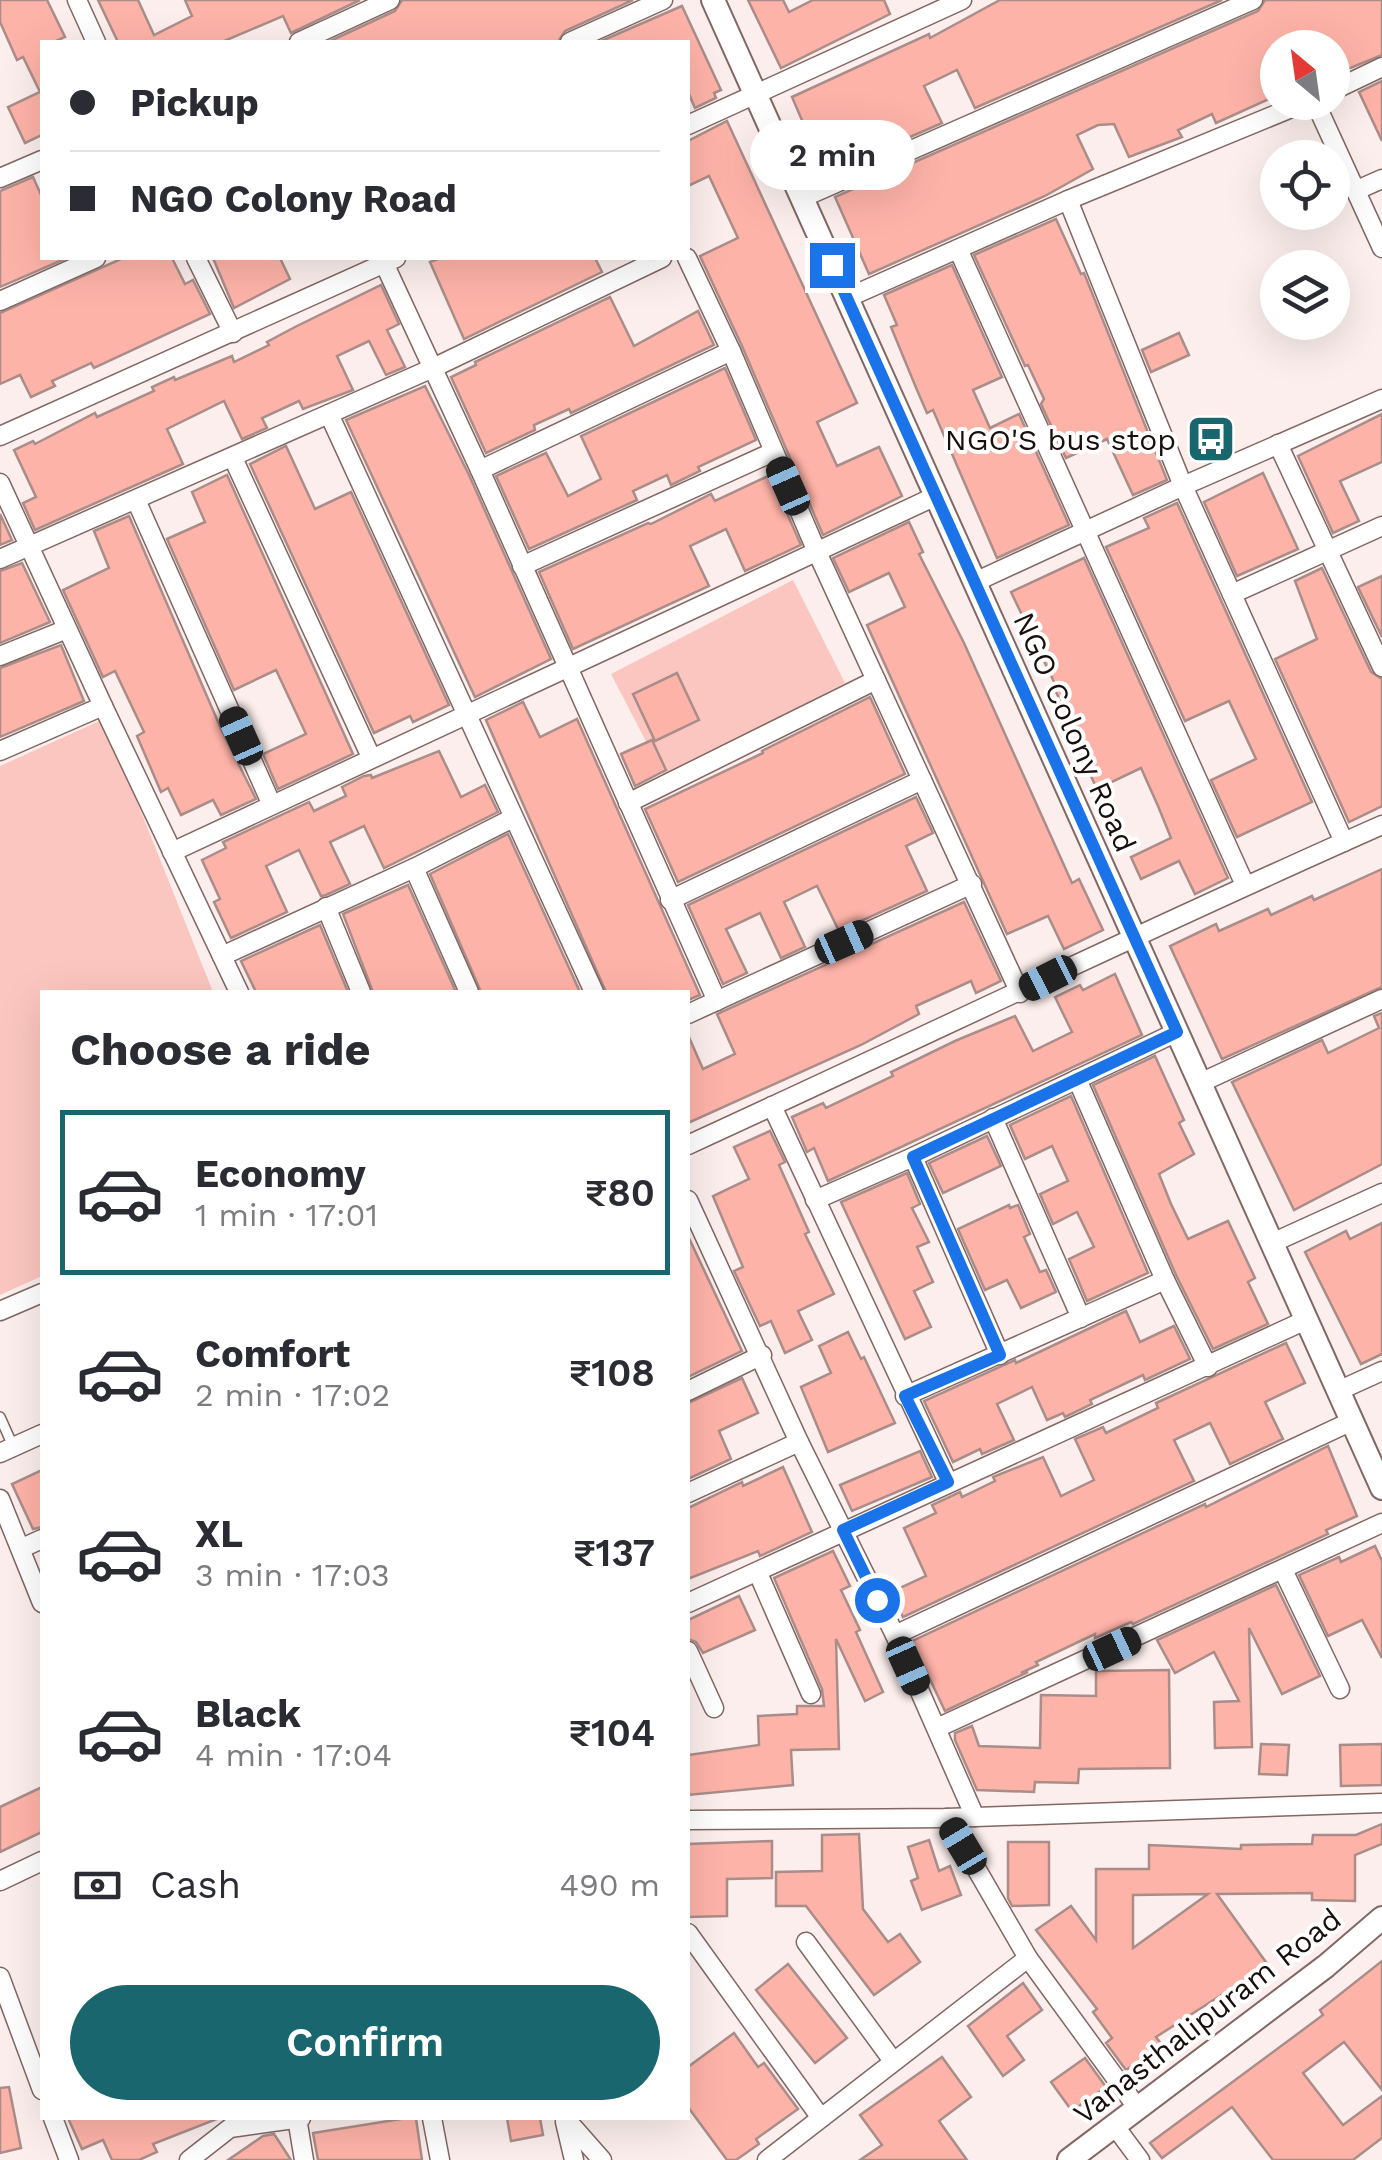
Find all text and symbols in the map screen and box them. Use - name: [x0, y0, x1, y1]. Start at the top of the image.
- north arrow: [1260, 30, 1350, 120]
- map controls: [1260, 30, 1350, 340]
- text: Pickup: [130, 81, 259, 125]
- callout: 2 min: [750, 120, 914, 190]
- text: 2 min: [789, 136, 876, 174]
- button: locate: [1260, 140, 1350, 230]
- text: NGO Colony Road: [130, 177, 457, 221]
- route end: [810, 243, 855, 288]
- button: layers: [1260, 250, 1350, 340]
- bus stop icon: NGO'S bus stop: [1185, 413, 1237, 465]
- place label: NGO'S bus stop: [945, 422, 1176, 457]
- car: [762, 452, 814, 520]
- street label: NGO Colony Road: [1006, 607, 1144, 857]
- car: [215, 702, 267, 770]
- car: [810, 916, 878, 968]
- car: [1014, 951, 1082, 1005]
- text: Choose a ride: [70, 1023, 370, 1076]
- icon: car: [75, 1148, 165, 1238]
- text: Economy: [195, 1152, 366, 1196]
- text: ₹80: [585, 1171, 655, 1215]
- text: 1 min · 17:01: [195, 1196, 378, 1234]
- icon: car: [75, 1328, 165, 1418]
- text: Comfort: [195, 1332, 350, 1376]
- text: ₹108: [569, 1351, 655, 1395]
- text: 2 min · 17:02: [195, 1376, 390, 1414]
- icon: car: [75, 1508, 165, 1598]
- text: XL: [195, 1512, 243, 1556]
- text: ₹137: [573, 1531, 655, 1575]
- text: 3 min · 17:03: [195, 1556, 390, 1594]
- route start: [855, 1578, 900, 1623]
- car: [1078, 1623, 1146, 1675]
- car: [882, 1632, 934, 1700]
- icon: car: [75, 1688, 165, 1778]
- text: Black: [195, 1692, 301, 1736]
- text: ₹104: [569, 1711, 655, 1755]
- text: 4 min · 17:04: [195, 1736, 392, 1774]
- car: [935, 1813, 991, 1879]
- icon: cash: [70, 1858, 125, 1913]
- text: Cash: [150, 1863, 241, 1907]
- text: 490 m: [559, 1866, 660, 1904]
- street label: Vanasthalipuram Road: [1066, 1901, 1348, 2131]
- button: Confirm: [70, 1985, 660, 2100]

